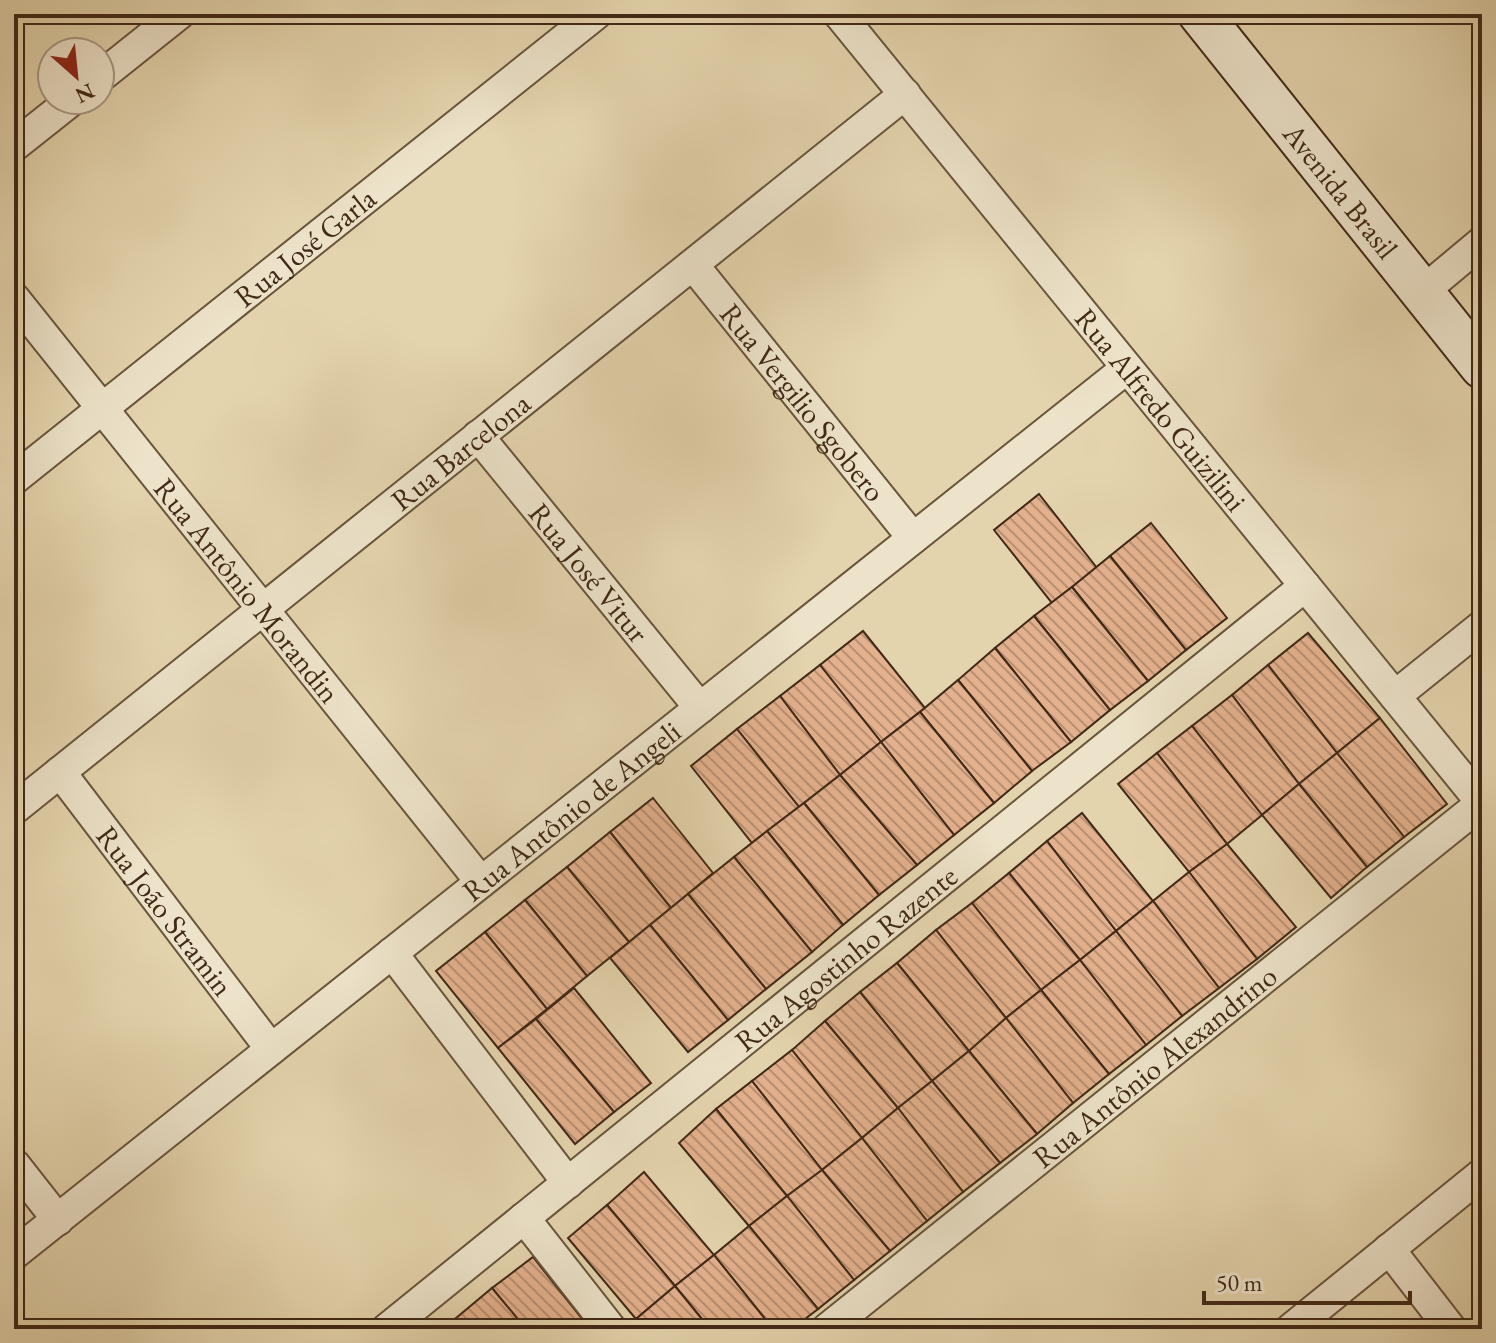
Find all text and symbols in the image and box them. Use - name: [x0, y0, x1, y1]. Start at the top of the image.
- north arrow: [36, 36, 116, 116]
- text: N: [70, 76, 99, 110]
- street label: Avenida Brasil: [1274, 114, 1407, 266]
- street label: Rua José Garla: [226, 178, 384, 315]
- street label: Rua Vergilio Sgobero: [712, 295, 895, 509]
- street label: Rua Alfredo Guizilini: [1067, 299, 1256, 519]
- street label: Rua Barcelona: [382, 383, 538, 519]
- street label: Rua Antônio Morandin: [146, 469, 350, 711]
- street label: Rua José Vitur: [520, 494, 658, 650]
- street label: Rua Antônio de Angeli: [454, 712, 688, 910]
- street label: Rua João Stramin: [88, 817, 243, 1004]
- street label: Rua Agostinho Razente: [726, 856, 965, 1060]
- street label: Rua Antônio Alexandrino: [1024, 956, 1285, 1176]
- scale bar: [1204, 1255, 1410, 1305]
- text: 50 m: [1216, 1267, 1263, 1298]

